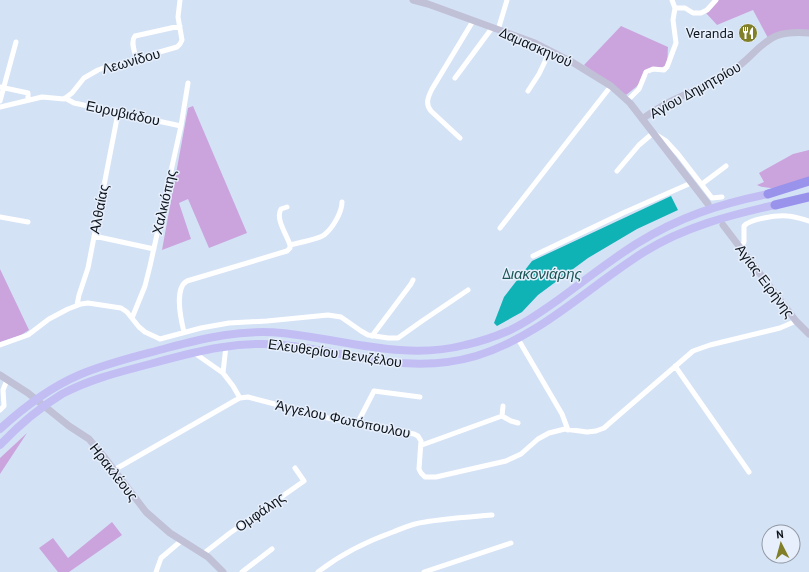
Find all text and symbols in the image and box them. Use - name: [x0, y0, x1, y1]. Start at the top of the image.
- restaurant icon: Veranda: [737, 22, 759, 44]
- street label: Δαμασκηνού: [497, 23, 575, 71]
- place label: Veranda: [685, 24, 734, 42]
- street label: Λεωνίδου: [100, 44, 162, 78]
- street label: Αγίου Δημητρίου: [646, 57, 744, 123]
- street label: Ευρυβιάδου: [84, 96, 162, 130]
- street label: Χαλκιόπης: [148, 168, 180, 236]
- street label: Αλθαίας: [85, 182, 113, 235]
- street label: Αγίας Ειρήνης: [731, 241, 799, 322]
- water label: Διακονιάρης: [502, 264, 583, 283]
- street label: Ελευθερίου Βενιζέλου: [267, 335, 403, 371]
- street label: Άγγελου Φωτόπουλου: [274, 396, 412, 442]
- street label: Ηρακλέους: [86, 439, 142, 505]
- street label: Ομφάλης: [231, 488, 289, 536]
- north arrow: [761, 524, 801, 564]
- text: N: [776, 527, 784, 541]

